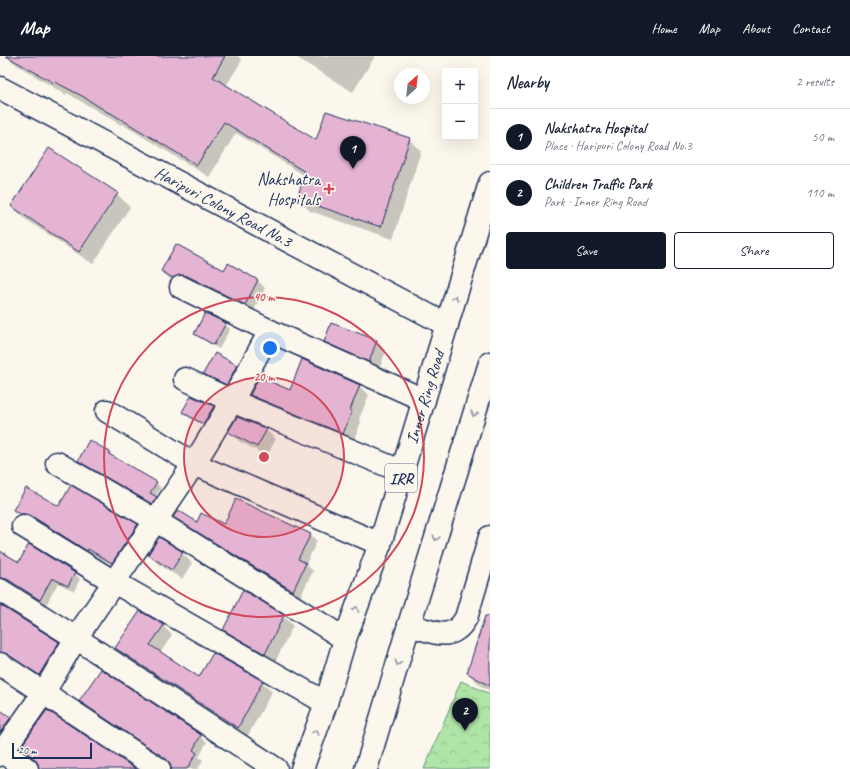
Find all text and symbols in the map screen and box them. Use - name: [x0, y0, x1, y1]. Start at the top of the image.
- text: Map: [20, 16, 50, 40]
- text: Home: [651, 20, 677, 37]
- text: Map: [699, 20, 720, 37]
- text: About: [742, 20, 770, 37]
- text: Contact: [792, 20, 830, 37]
- north arrow: [394, 68, 430, 104]
- map controls: [442, 68, 478, 140]
- button: +: [442, 68, 478, 104]
- text: Nearby: [506, 72, 549, 93]
- text: 2 results: [796, 74, 834, 90]
- button: −: [442, 104, 478, 140]
- text: Nakshatra Hospital: [544, 119, 646, 138]
- text: 1: [516, 129, 522, 145]
- text: 50 m: [812, 129, 834, 145]
- pin: 1: [340, 136, 366, 169]
- text: Place · Haripuri Colony Road No.3: [544, 138, 692, 154]
- street label: Haripuri Colony Road No.3: [151, 162, 297, 253]
- place label: Nakshatra Hospitals: [257, 169, 322, 210]
- text: Children Traffic Park: [544, 175, 652, 194]
- marker: Nakshatra Hospitals: [323, 183, 335, 195]
- text: 2: [516, 185, 522, 201]
- text: 110 m: [806, 185, 834, 201]
- text: Park · Inner Ring Road: [544, 194, 647, 210]
- button: Save: [506, 232, 666, 269]
- button: Share: [674, 232, 834, 269]
- text: 40 m: [254, 289, 275, 305]
- one-way arrow: [450, 295, 459, 302]
- your location: [260, 338, 280, 358]
- street label: Inner Ring Road: [401, 346, 450, 446]
- text: 20 m: [254, 369, 275, 385]
- one-way arrow: [470, 410, 479, 417]
- centre of rings: [257, 450, 271, 464]
- road number: IRR: [385, 464, 417, 492]
- one-way arrow: [432, 535, 441, 542]
- one-way arrow: [351, 605, 359, 612]
- one-way arrow: [394, 659, 403, 666]
- pin: 2: [452, 698, 478, 731]
- one-way arrow: [311, 729, 319, 736]
- scale bar: [12, 741, 92, 760]
- text: 20 m: [18, 743, 37, 757]

